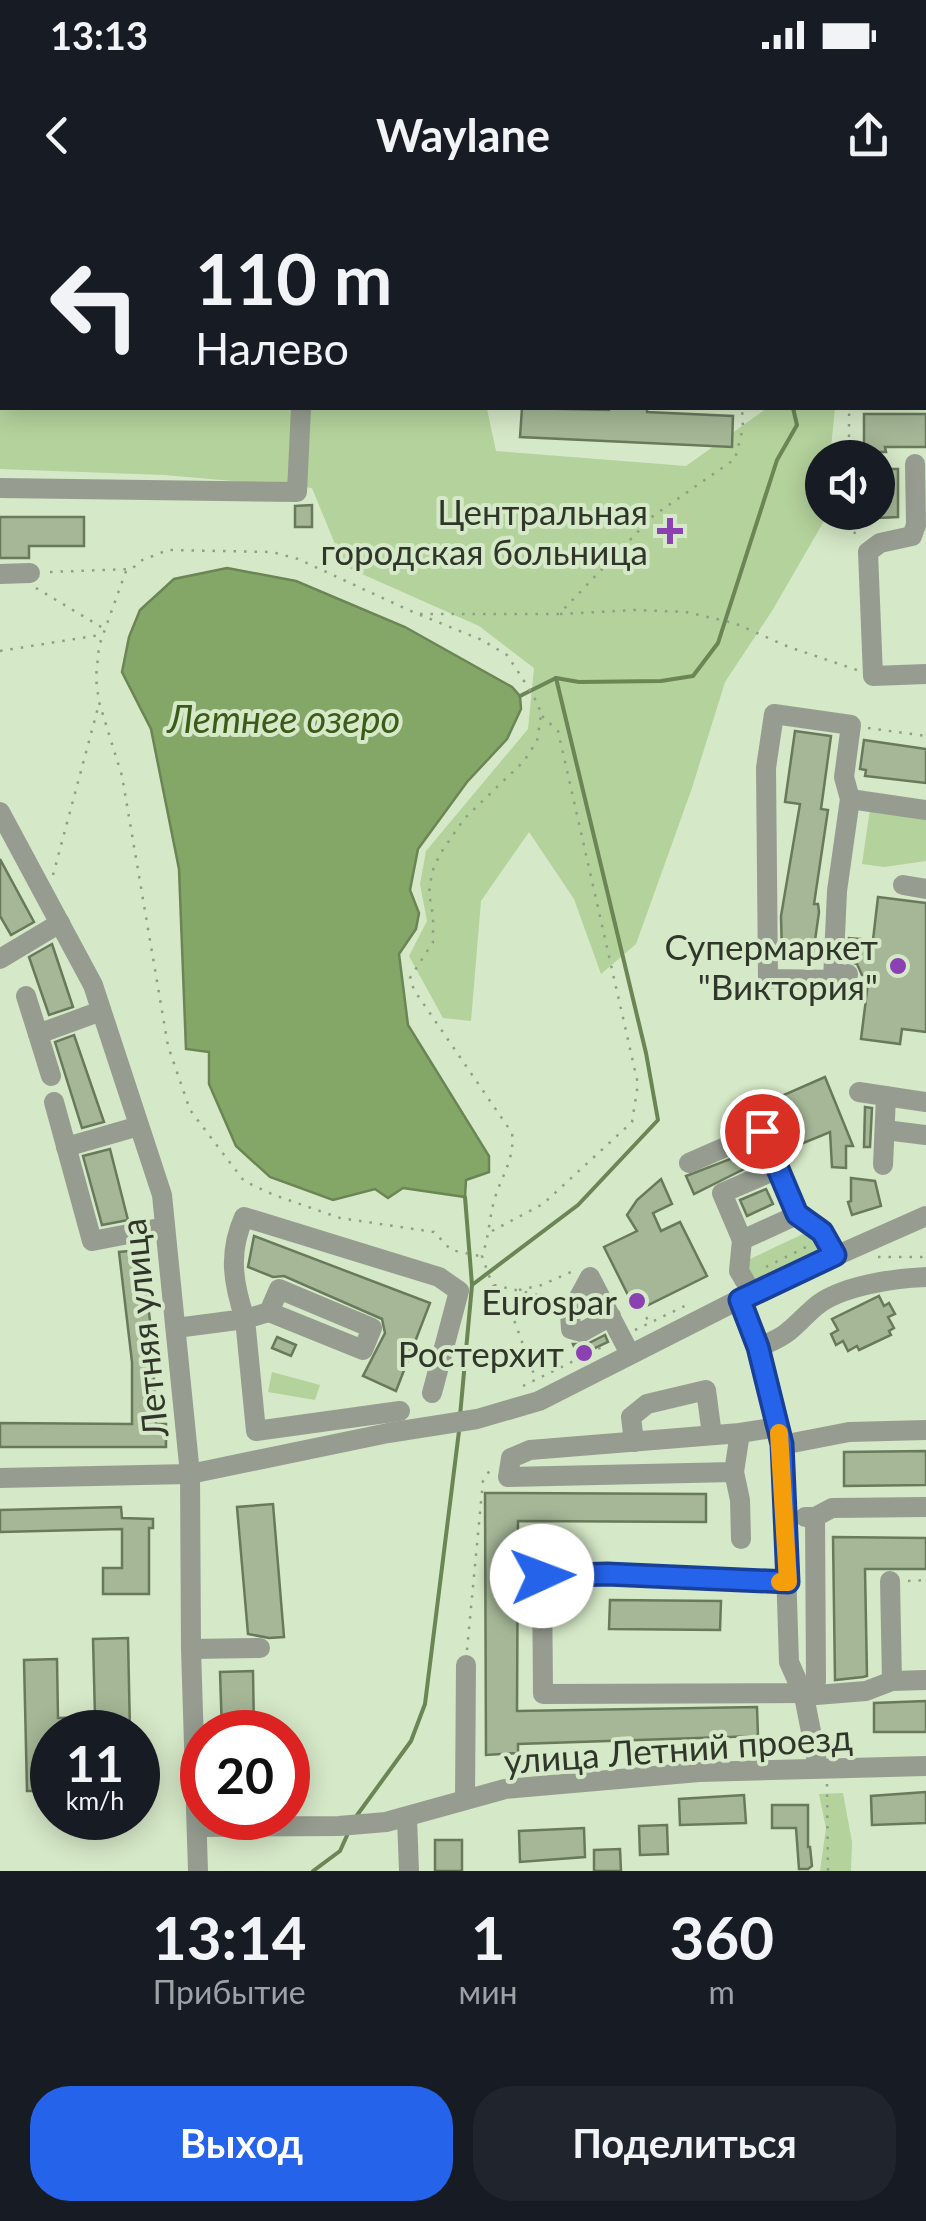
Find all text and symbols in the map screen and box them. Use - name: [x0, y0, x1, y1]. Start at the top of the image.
- text: 13:13: [50, 12, 148, 58]
- icon: back: [30, 108, 85, 163]
- text: Waylane: [376, 108, 550, 162]
- icon: share: [841, 108, 896, 163]
- text: 110 m: [195, 236, 392, 320]
- icon: left: [30, 240, 160, 370]
- text: Налево: [195, 321, 349, 375]
- map controls: [805, 440, 895, 530]
- button: sound: [805, 440, 895, 530]
- place label: Центральная городская больница: [321, 490, 648, 572]
- marker: Центральная городская больница: [657, 518, 683, 544]
- water label: Летнее озеро: [166, 695, 400, 741]
- place label: Супермаркет "Виктория": [664, 925, 878, 1007]
- marker: Супермаркет "Виктория": [887, 955, 909, 977]
- pin: [720, 1089, 805, 1174]
- icon: arrive: [735, 1104, 790, 1159]
- street label: Летняя улица: [111, 1217, 175, 1440]
- place label: Eurospar: [481, 1280, 617, 1322]
- marker: Eurospar: [626, 1290, 648, 1312]
- place label: Ростерхит: [398, 1332, 564, 1374]
- marker: Ростерхит: [573, 1342, 595, 1364]
- position arrow: [490, 1524, 594, 1628]
- speed limit sign: 20: [180, 1710, 310, 1840]
- street label: улица Летний проезд: [502, 1715, 854, 1781]
- text: 11: [66, 1733, 124, 1793]
- text: km/h: [66, 1785, 124, 1815]
- text: 13:14: [152, 1901, 307, 1973]
- text: 1: [471, 1901, 506, 1973]
- text: 360: [670, 1901, 774, 1973]
- text: Прибытие: [153, 1972, 306, 2011]
- text: мин: [459, 1972, 518, 2011]
- text: m: [709, 1972, 735, 2011]
- button: Выход: [30, 2086, 453, 2201]
- button: Поделиться: [473, 2086, 896, 2201]

